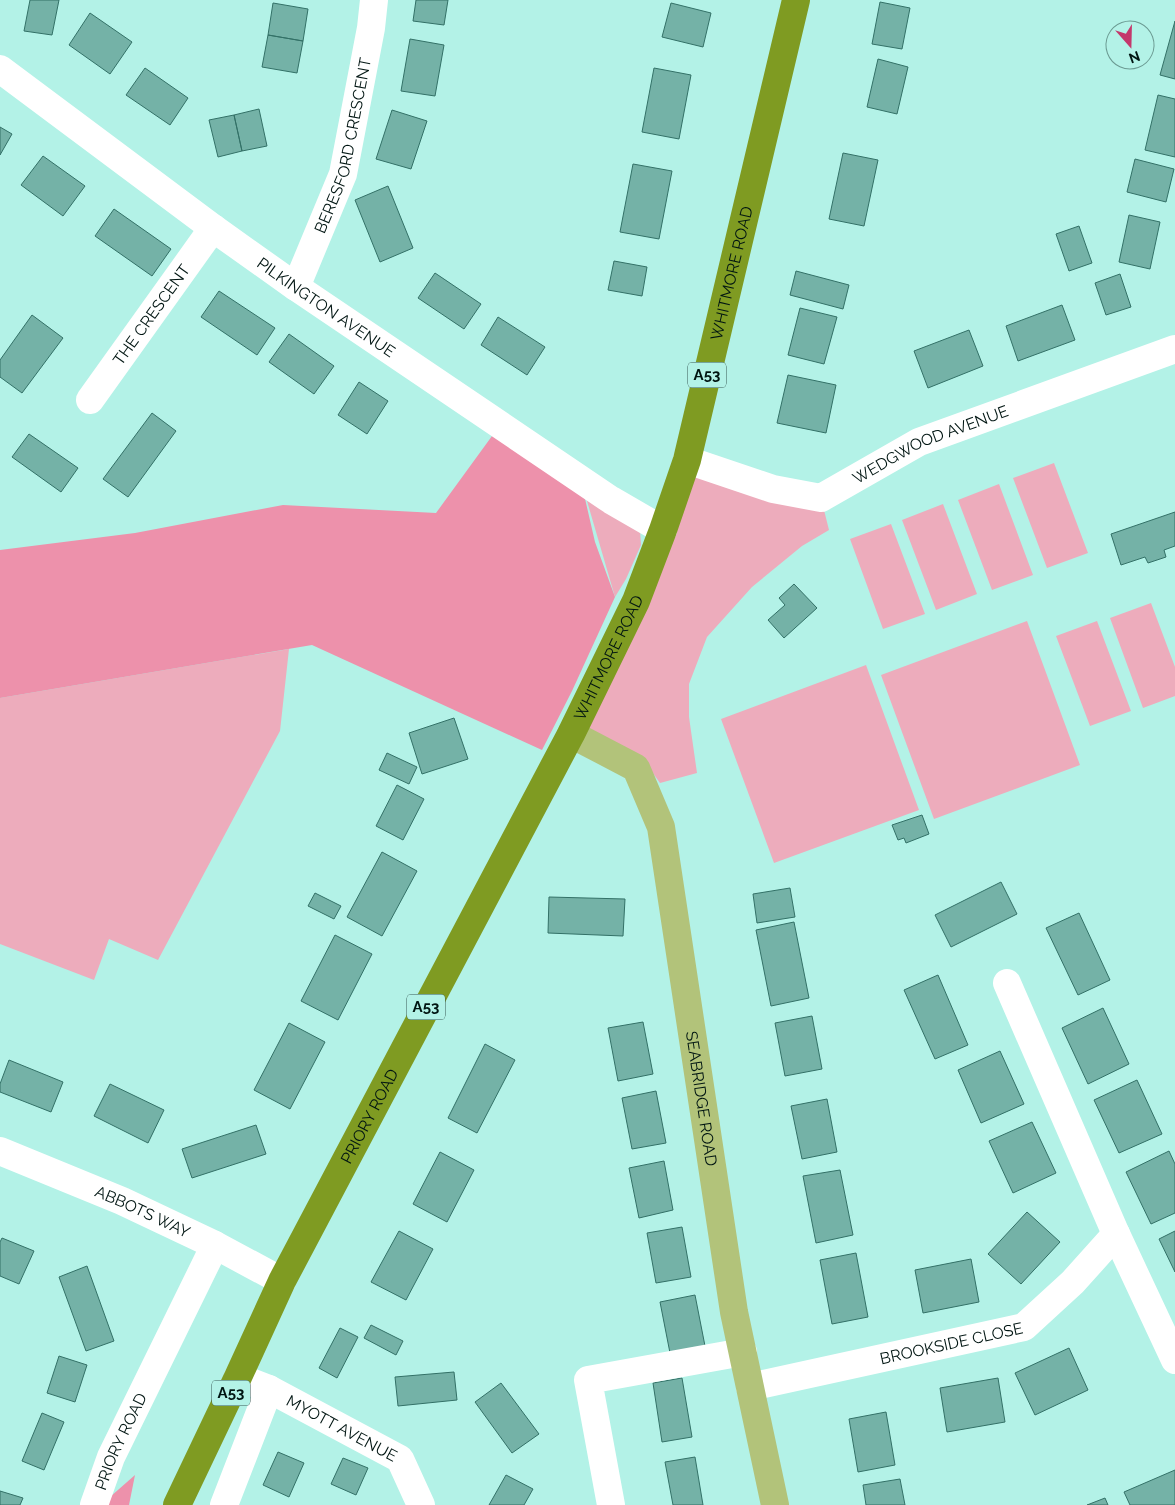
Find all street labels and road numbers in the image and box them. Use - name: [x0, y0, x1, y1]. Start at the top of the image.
- street label: BERESFORD CRESCENT: [310, 56, 375, 236]
- street label: WHITMORE ROAD: [706, 204, 756, 342]
- street label: PILKINGTON AVENUE: [254, 253, 399, 361]
- street label: THE CRESCENT: [109, 260, 194, 369]
- road number: A53: [688, 362, 726, 388]
- street label: WEDGWOOD AVENUE: [849, 401, 1011, 487]
- street label: WHITMORE ROAD: [570, 592, 647, 723]
- road number: A53: [407, 994, 445, 1020]
- street label: SEABRIDGE ROAD: [682, 1030, 721, 1167]
- street label: PRIORY ROAD: [336, 1065, 402, 1167]
- street label: ABBOTS WAY: [92, 1182, 194, 1242]
- street label: BROOKSIDE CLOSE: [878, 1318, 1025, 1368]
- road number: A53: [212, 1380, 250, 1406]
- street label: PRIORY ROAD: [91, 1390, 151, 1492]
- street label: MYOTT AVENUE: [283, 1391, 401, 1465]

